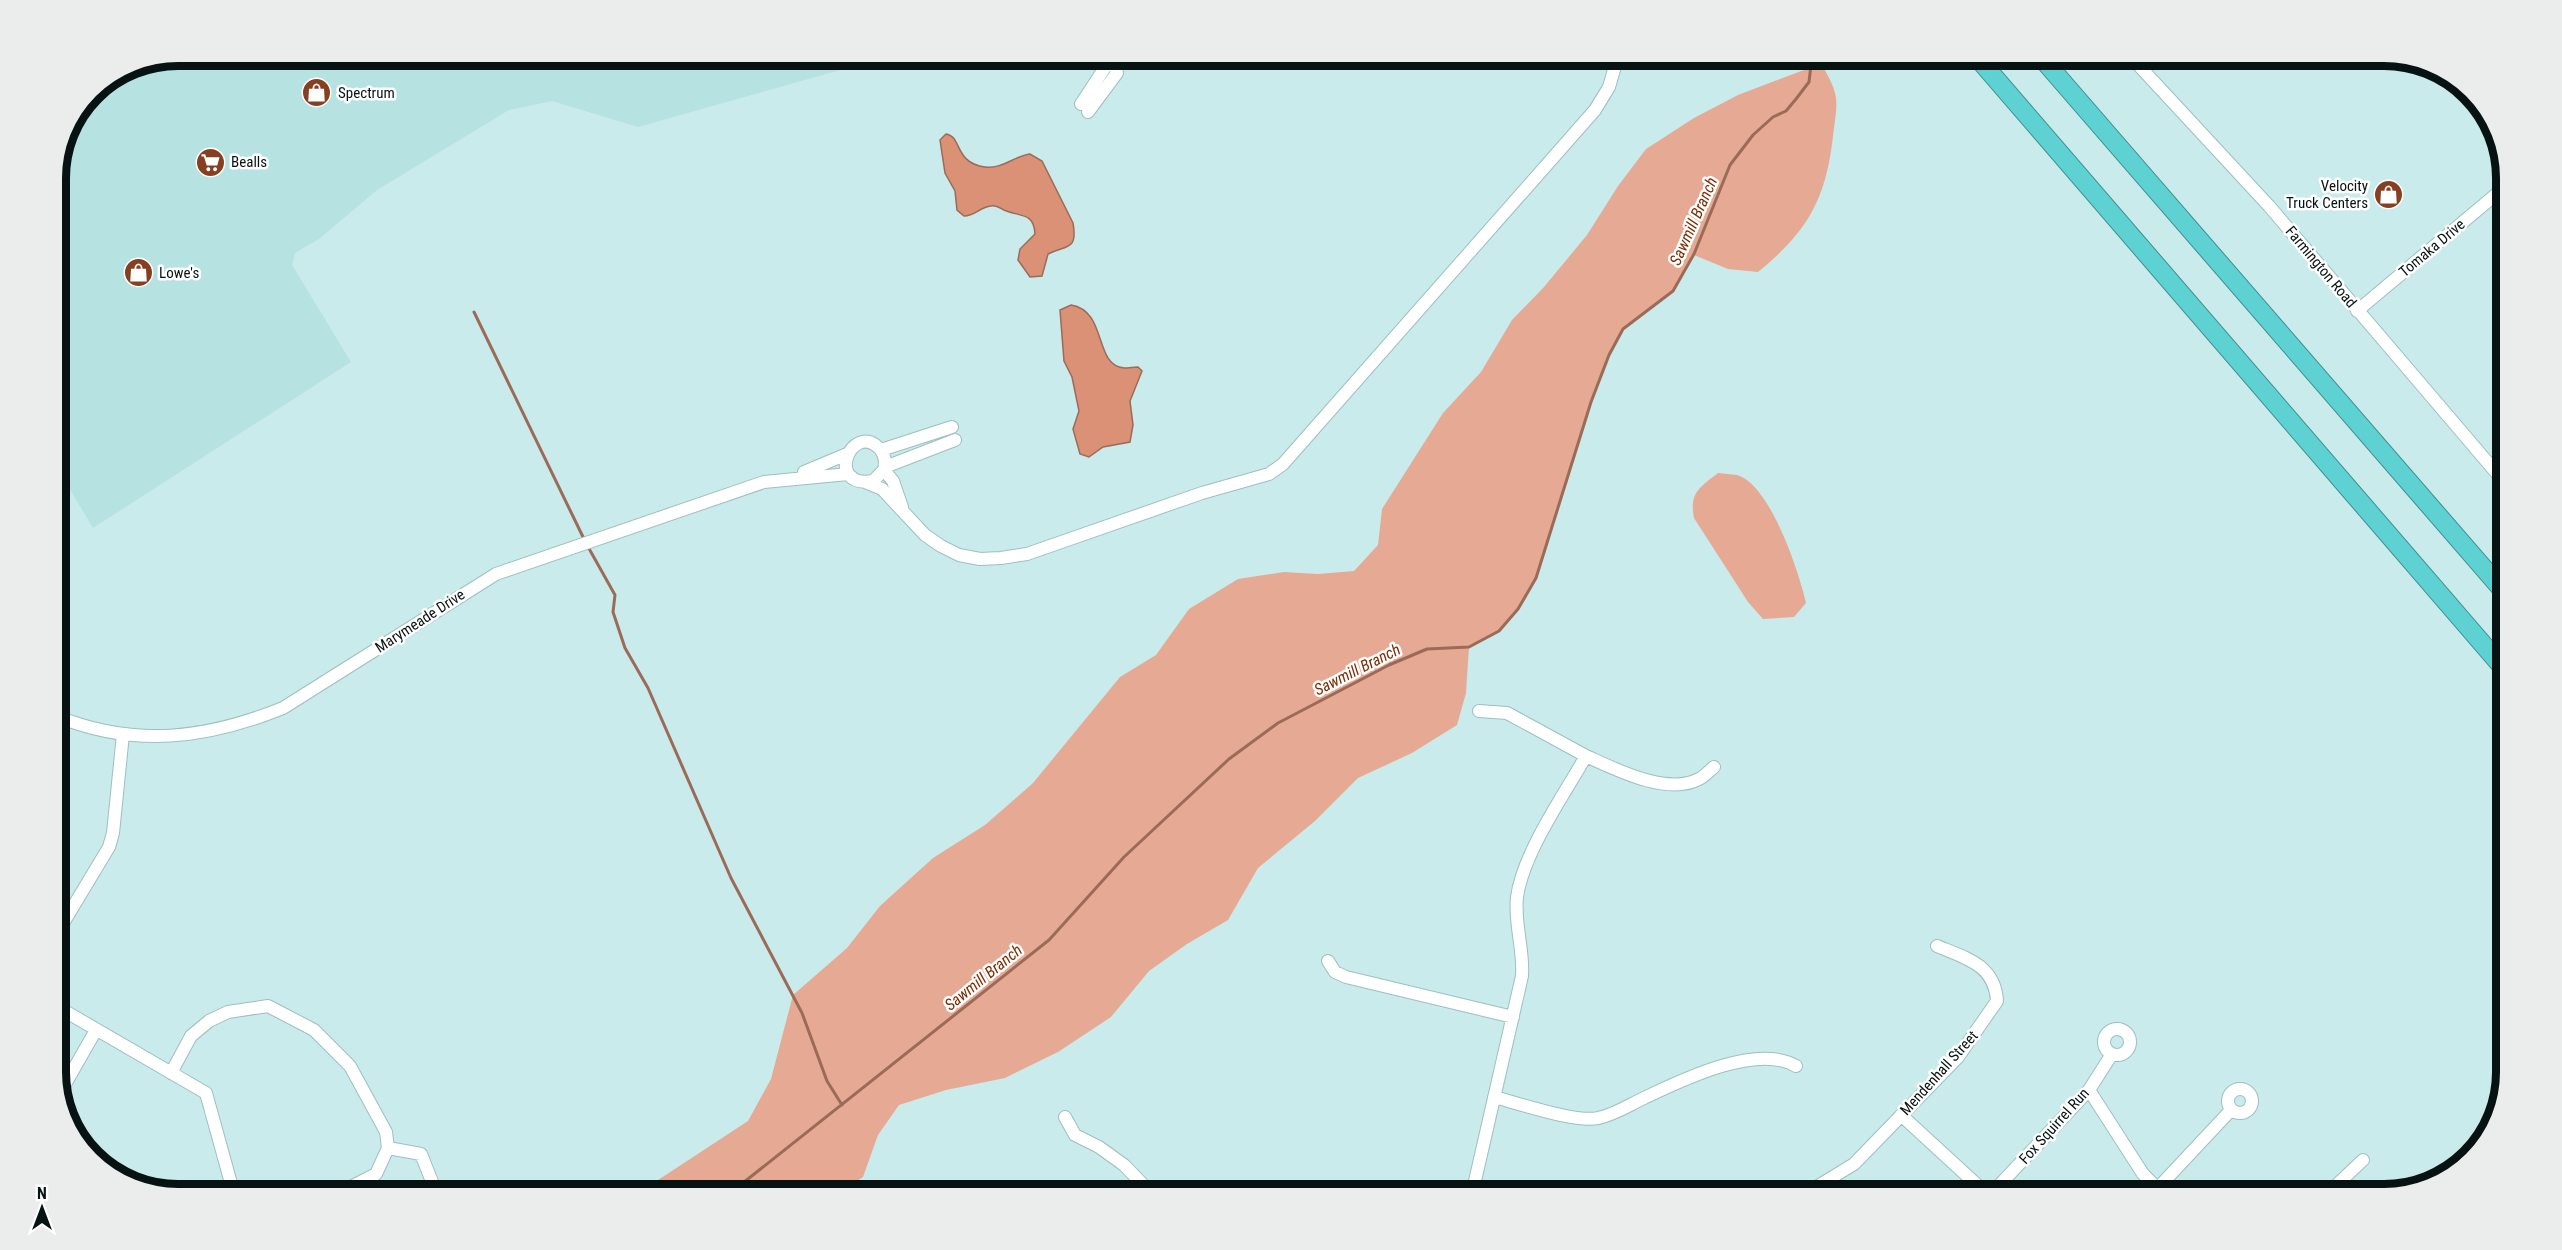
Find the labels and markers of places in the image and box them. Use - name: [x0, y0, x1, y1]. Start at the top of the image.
- shop icon: Spectrum: [301, 77, 333, 109]
- place label: Spectrum: [338, 84, 395, 102]
- supermarket icon: Bealls: [194, 146, 226, 178]
- place label: Bealls: [231, 153, 267, 171]
- place label: Velocity Truck Centers: [2286, 177, 2368, 212]
- shop icon: Velocity Truck Centers: [2373, 179, 2405, 211]
- shop icon: Lowe's: [122, 257, 154, 289]
- place label: Lowe's: [159, 264, 199, 282]

